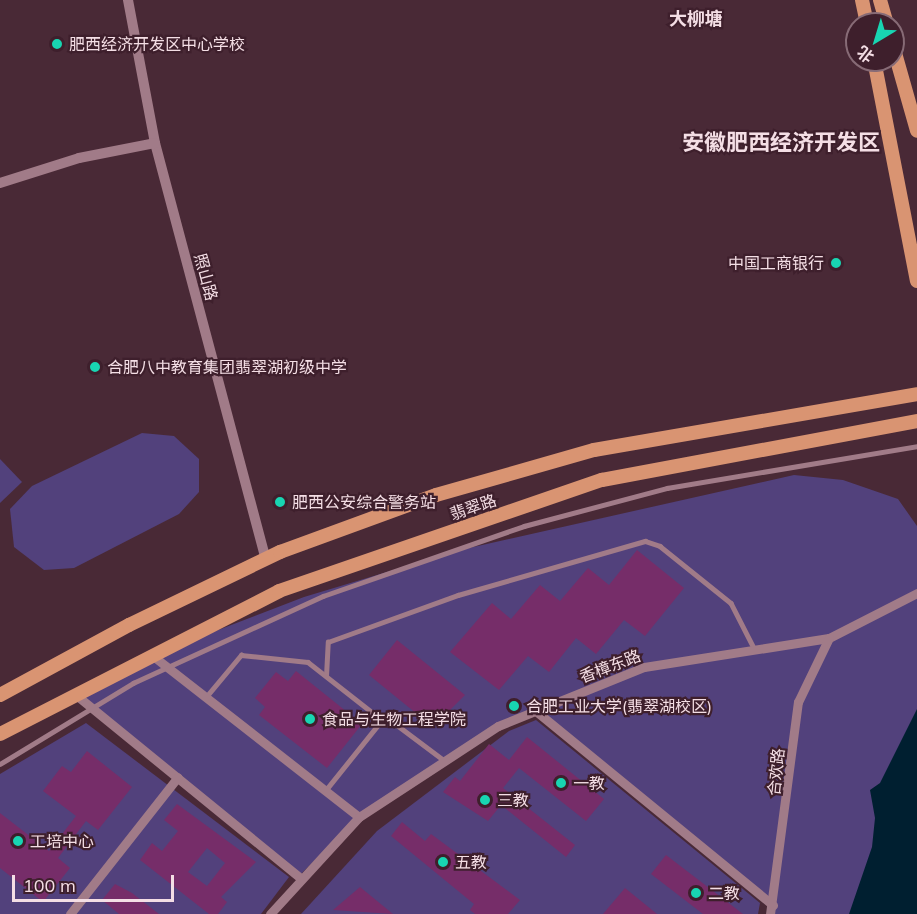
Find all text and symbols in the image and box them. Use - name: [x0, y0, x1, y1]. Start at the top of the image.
- district label: 大柳塘: [669, 8, 723, 30]
- north arrow: [845, 12, 905, 72]
- place label: 肥西经济开发区中心学校: [69, 34, 245, 54]
- marker: 肥西经济开发区中心学校: [50, 37, 64, 51]
- text: 北: [853, 42, 878, 67]
- district label: 安徽肥西经济开发区: [682, 130, 880, 156]
- street label: 照山路: [191, 251, 221, 303]
- place label: 中国工商银行: [728, 253, 824, 273]
- marker: 中国工商银行: [829, 256, 843, 270]
- place label: 合肥八中教育集团翡翠湖初级中学: [107, 357, 347, 377]
- marker: 合肥八中教育集团翡翠湖初级中学: [88, 360, 102, 374]
- street label: 翡翠路: [447, 490, 499, 524]
- place label: 肥西公安综合警务站: [292, 492, 436, 512]
- marker: 肥西公安综合警务站: [273, 495, 287, 509]
- street label: 香樟东路: [577, 646, 643, 686]
- place label: 合肥工业大学(翡翠湖校区): [526, 696, 712, 716]
- marker: 合肥工业大学(翡翠湖校区): [507, 699, 521, 713]
- place label: 食品与生物工程学院: [322, 709, 466, 729]
- marker: 食品与生物工程学院: [303, 712, 317, 726]
- street label: 合欢路: [764, 747, 788, 797]
- place label: 一教: [573, 773, 605, 793]
- marker: 一教: [554, 776, 568, 790]
- place label: 三教: [497, 790, 529, 810]
- marker: 三教: [478, 793, 492, 807]
- place label: 工培中心: [30, 831, 94, 851]
- marker: 工培中心: [11, 834, 25, 848]
- place label: 五教: [455, 852, 487, 872]
- marker: 五教: [436, 855, 450, 869]
- scale bar: [15, 863, 177, 901]
- text: 100 m: [23, 874, 76, 897]
- place label: 二教: [708, 883, 740, 903]
- marker: 二教: [689, 886, 703, 900]

